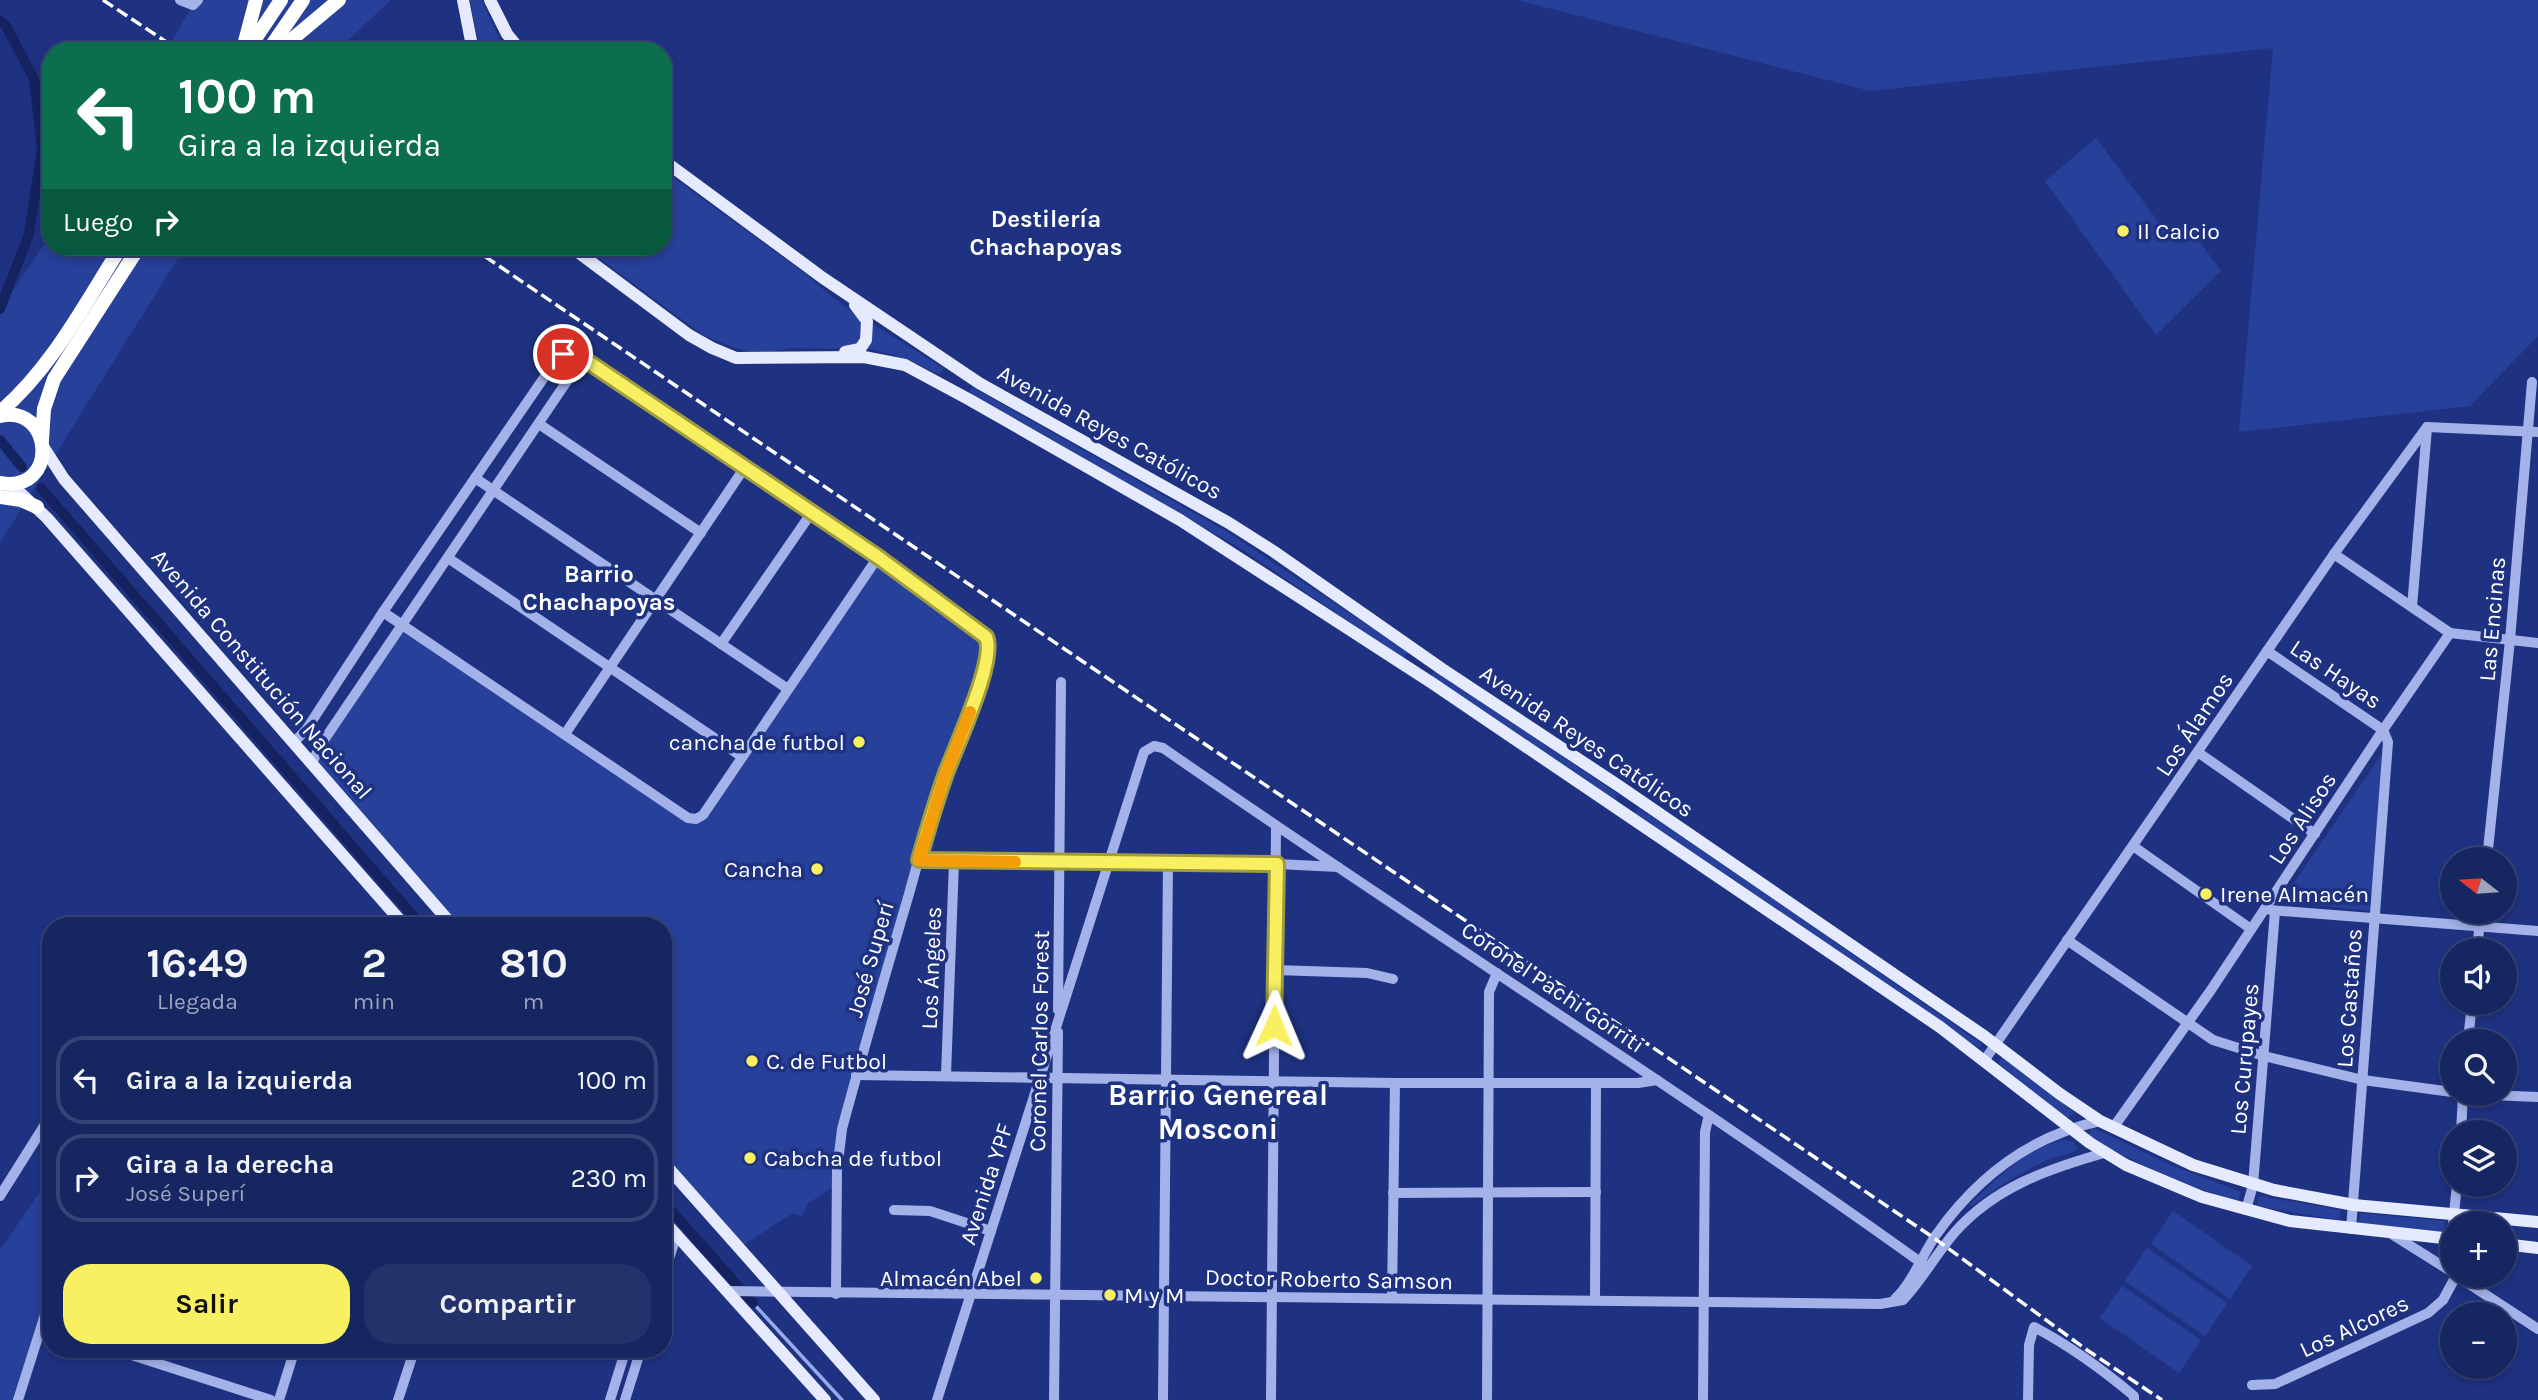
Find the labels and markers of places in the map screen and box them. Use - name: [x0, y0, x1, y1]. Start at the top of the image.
- place label: Il Calcio: [2137, 218, 2220, 245]
- marker: Il Calcio: [2115, 223, 2131, 239]
- pin: [533, 324, 593, 384]
- place label: cancha de futbol: [669, 729, 845, 756]
- marker: cancha de futbol: [851, 734, 867, 750]
- place label: Cancha: [724, 856, 803, 883]
- marker: Cancha: [809, 861, 825, 877]
- place label: Irene Almacén: [2220, 881, 2369, 908]
- marker: Irene Almacén: [2198, 886, 2214, 902]
- place label: C. de Futbol: [766, 1048, 887, 1075]
- marker: C. de Futbol: [744, 1053, 760, 1069]
- place label: Cabcha de futbol: [764, 1145, 942, 1172]
- marker: Cabcha de futbol: [742, 1150, 758, 1166]
- place label: Almacén Abel: [880, 1265, 1022, 1292]
- marker: Almacén Abel: [1028, 1270, 1044, 1286]
- place label: M y M: [1124, 1282, 1185, 1309]
- marker: M y M: [1102, 1287, 1118, 1303]

